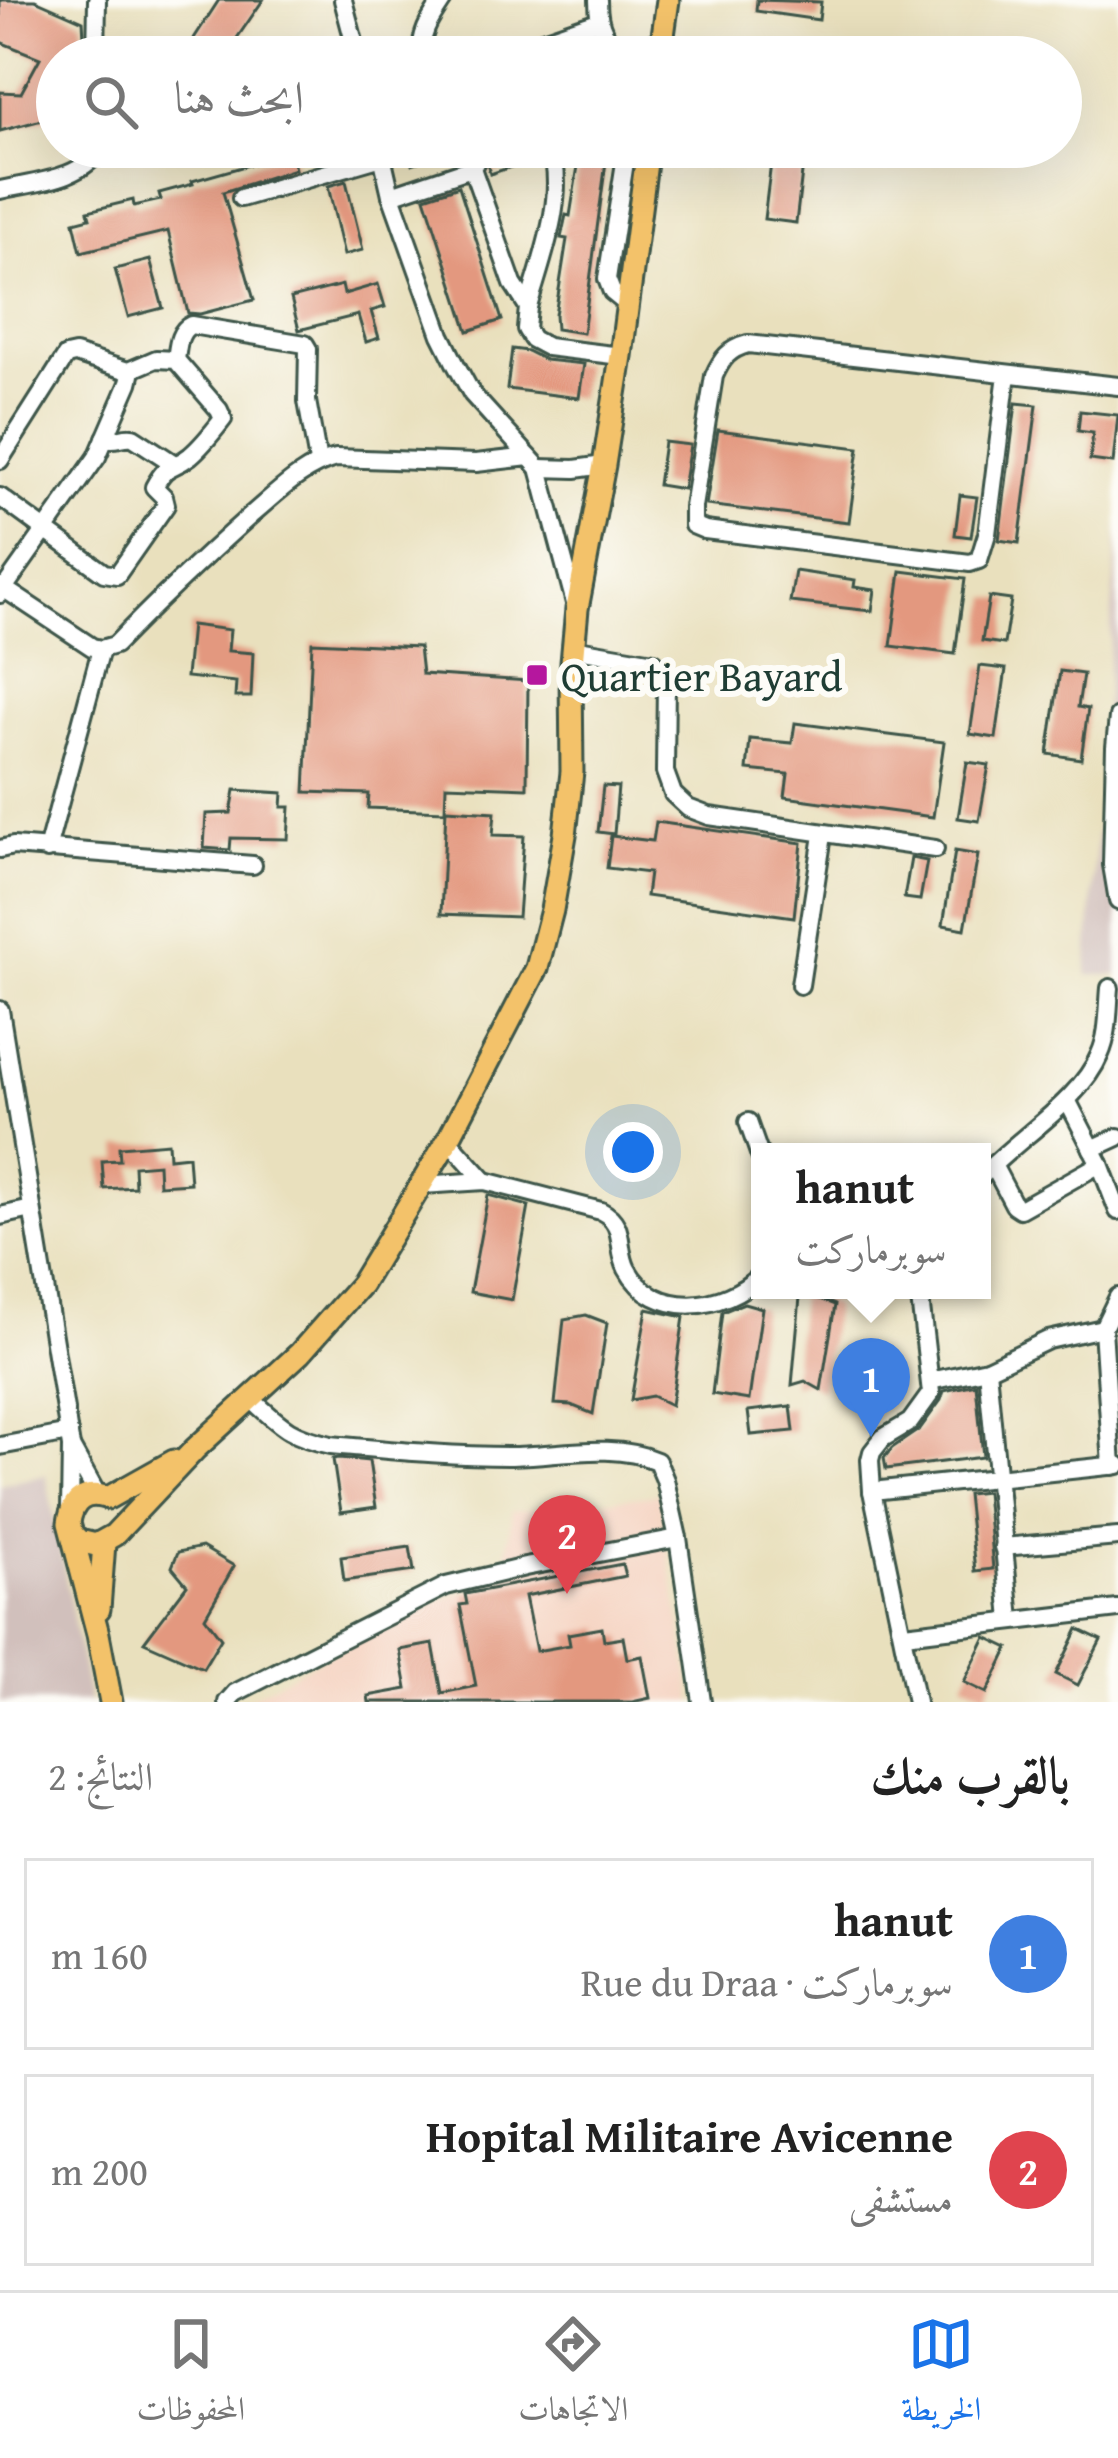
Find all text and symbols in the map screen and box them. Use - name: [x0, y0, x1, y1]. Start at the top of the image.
- search box: [36, 36, 1082, 168]
- text: ابحث هنا: [174, 64, 304, 129]
- icon: search: [78, 69, 144, 135]
- place label: Quartier Bayard: [561, 645, 843, 706]
- marker: Quartier Bayard: [524, 662, 550, 688]
- your location: [603, 1122, 663, 1182]
- popup: [751, 1143, 991, 1299]
- text: hanut: [795, 1154, 914, 1219]
- text: سوبرماركت: [795, 1220, 947, 1277]
- pin: 1: [832, 1338, 910, 1437]
- pin: 2: [528, 1495, 606, 1594]
- text: بالقرب منك: [870, 1737, 1070, 1812]
- text: النتائج: 2: [48, 1747, 153, 1804]
- text: hanut: [834, 1887, 953, 1952]
- text: 160 m: [51, 1926, 148, 1983]
- text: 1: [1018, 1926, 1038, 1983]
- text: سوبرماركت · Rue du Draa: [581, 1953, 953, 2010]
- text: Hopital Militaire Avicenne: [426, 2103, 953, 2168]
- text: 200 m: [51, 2142, 148, 2199]
- text: 2: [1018, 2142, 1038, 2199]
- text: مستشفى: [849, 2169, 953, 2226]
- tab: المحفوظات: [136, 2311, 245, 2441]
- tab: الاتجاهات: [518, 2311, 628, 2441]
- tab: الخريطة: [901, 2311, 982, 2441]

